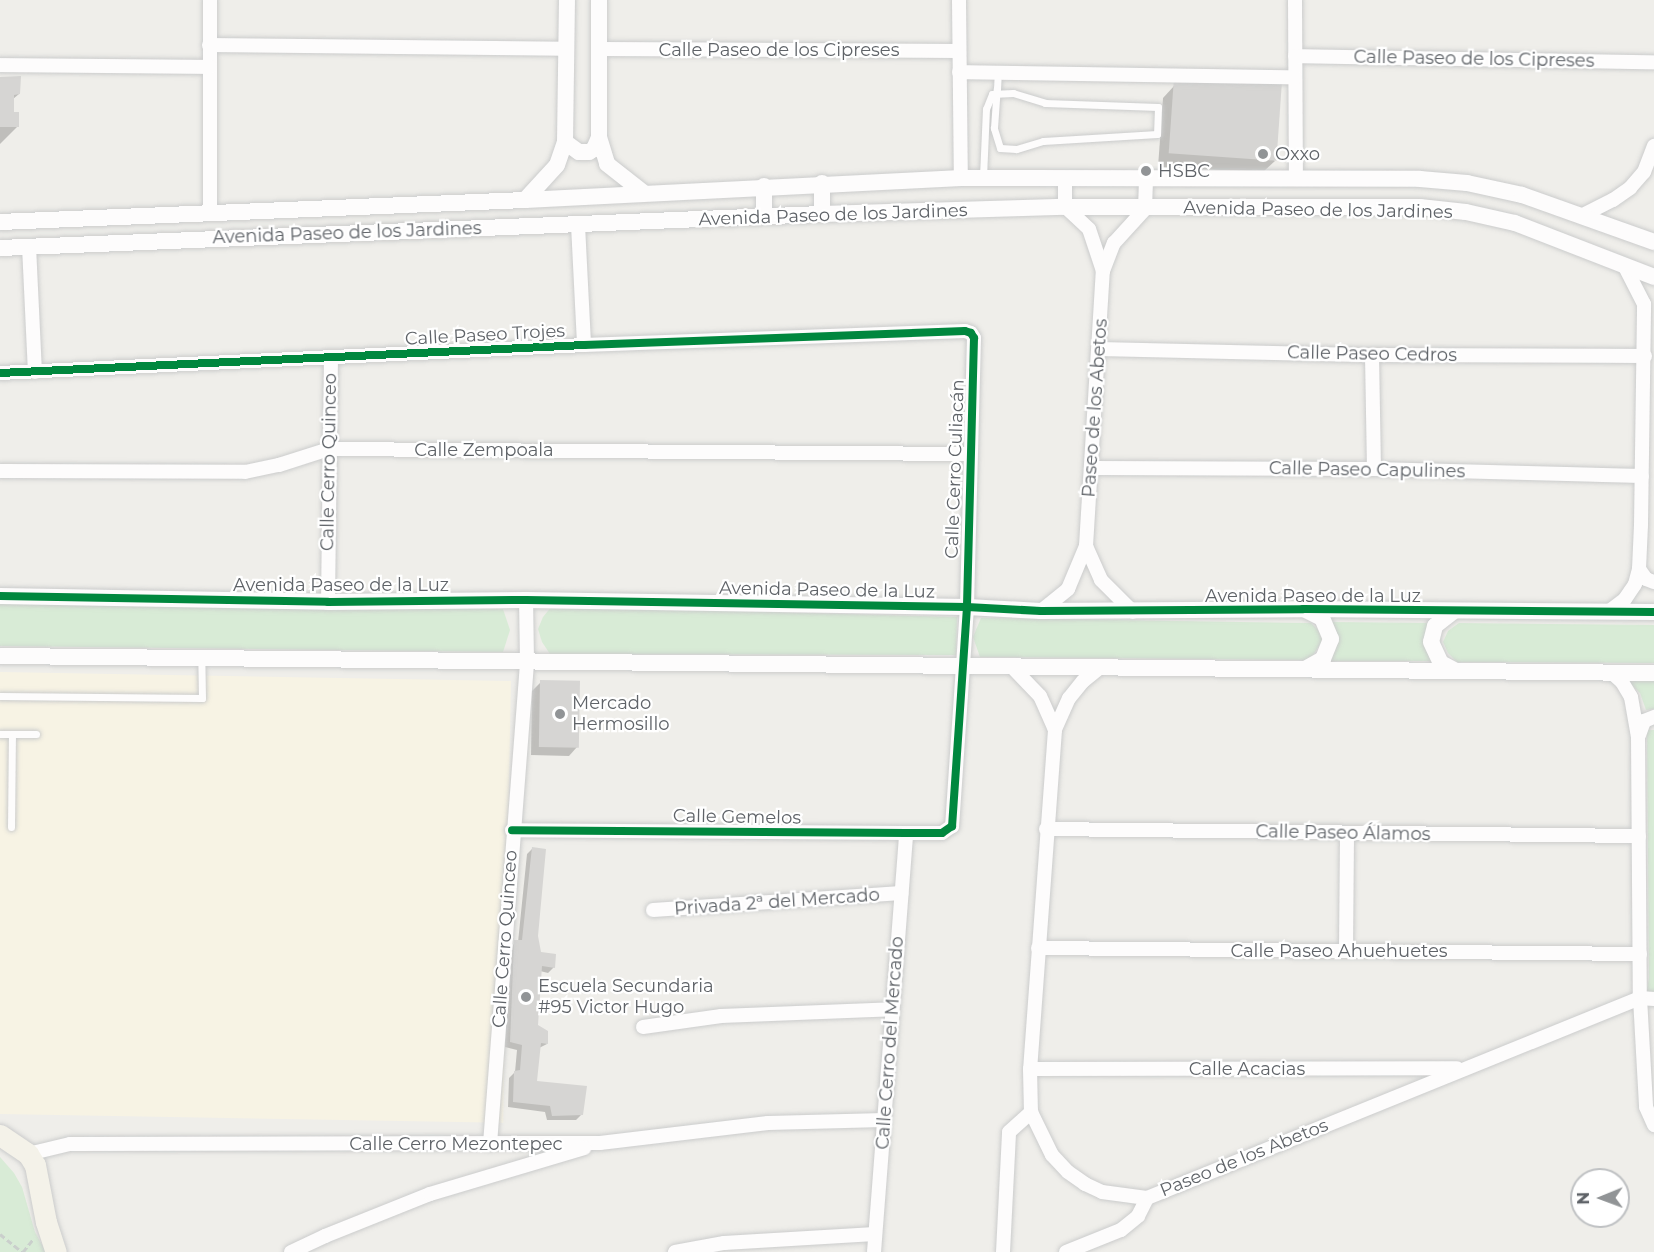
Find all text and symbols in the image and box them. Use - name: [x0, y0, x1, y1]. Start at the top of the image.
- street label: Calle Paseo de los Cipreses: [659, 39, 899, 61]
- street label: Calle Paseo de los Cipreses: [1353, 46, 1595, 72]
- place label: Oxxo: [1275, 143, 1320, 165]
- marker: Oxxo: [1256, 147, 1270, 161]
- place label: HSBC: [1158, 160, 1210, 182]
- marker: HSBC: [1139, 164, 1153, 178]
- street label: Avenida Paseo de los Jardines: [1183, 197, 1453, 223]
- street label: Avenida Paseo de los Jardines: [698, 200, 968, 230]
- street label: Avenida Paseo de los Jardines: [212, 218, 482, 248]
- street label: Paseo de los Abetos: [1078, 318, 1112, 498]
- street label: Calle Paseo Trojes: [404, 320, 566, 350]
- street label: Calle Paseo Cedros: [1287, 342, 1457, 366]
- street label: Calle Cerro Quinceo: [317, 373, 341, 551]
- street label: Calle Cerro Culiacán: [941, 379, 969, 559]
- street label: Calle Zempoala: [414, 439, 554, 461]
- street label: Calle Paseo Capulines: [1269, 457, 1465, 483]
- street label: Avenida Paseo de la Luz: [233, 574, 449, 596]
- street label: Avenida Paseo de la Luz: [719, 577, 935, 603]
- street label: Avenida Paseo de la Luz: [1205, 585, 1421, 607]
- place label: Mercado Hermosillo: [572, 693, 670, 736]
- marker: Mercado Hermosillo: [553, 707, 567, 721]
- street label: Calle Gemelos: [673, 805, 801, 829]
- street label: Calle Paseo Álamos: [1255, 821, 1431, 845]
- street label: Calle Cerro Quinceo: [488, 849, 522, 1029]
- street label: Privada 2ª del Mercado: [673, 884, 881, 920]
- street label: Calle Cerro del Mercado: [872, 936, 908, 1150]
- street label: Calle Paseo Ahuehuetes: [1230, 940, 1448, 962]
- place label: Escuela Secundaria #95 Victor Hugo: [538, 976, 714, 1018]
- marker: Escuela Secundaria #95 Victor Hugo: [519, 990, 533, 1004]
- street label: Calle Acacias: [1189, 1058, 1305, 1080]
- street label: Paseo de los Abetos: [1157, 1114, 1331, 1202]
- street label: Calle Cerro Mezontepec: [349, 1133, 563, 1155]
- north arrow: [1570, 1168, 1630, 1228]
- text: N: [1574, 1192, 1593, 1205]

